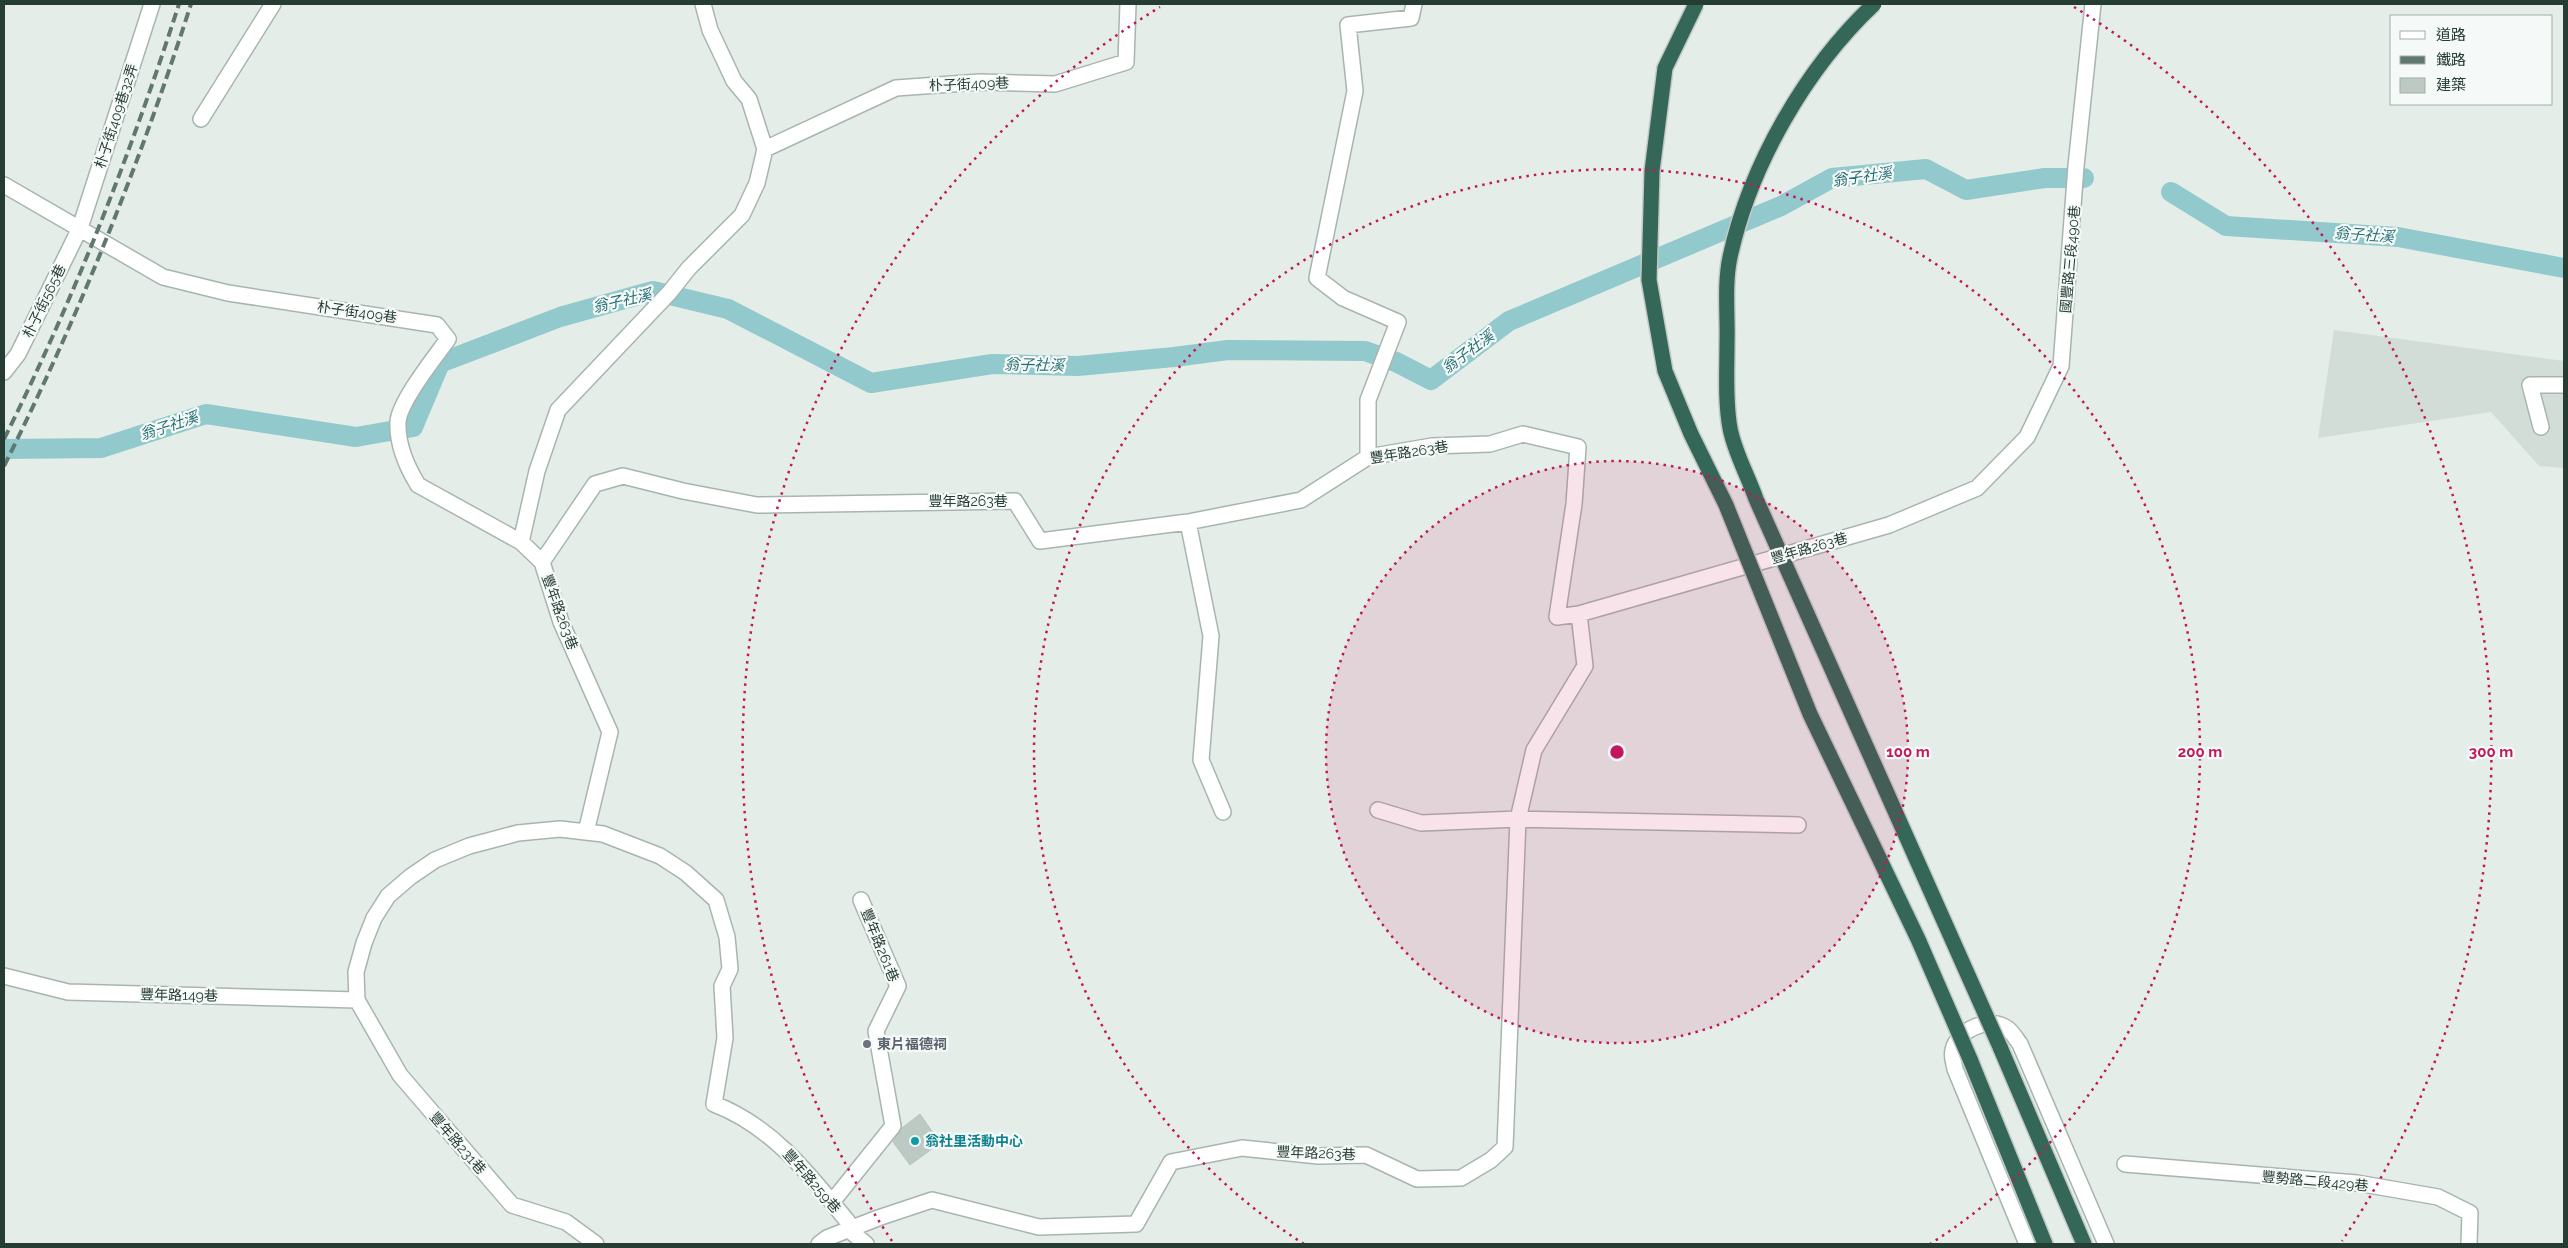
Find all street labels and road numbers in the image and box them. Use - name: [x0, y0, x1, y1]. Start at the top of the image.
- street label: 朴子街409巷32弄: [92, 62, 140, 170]
- street label: 朴子街409巷: [929, 75, 1009, 93]
- street label: 國豐路三段490巷: [2057, 204, 2083, 314]
- street label: 朴子街565巷: [19, 262, 69, 340]
- street label: 朴子街409巷: [316, 298, 398, 326]
- street label: 豐年路263巷: [1369, 438, 1449, 466]
- street label: 豐年路263巷: [928, 493, 1008, 509]
- street label: 豐年路263巷: [1769, 529, 1849, 567]
- street label: 豐年路263巷: [539, 572, 581, 652]
- street label: 豐年路261巷: [858, 906, 902, 984]
- street label: 豐年路149巷: [140, 986, 218, 1004]
- street label: 豐年路231巷: [427, 1109, 489, 1177]
- street label: 豐年路263巷: [1276, 1144, 1356, 1162]
- street label: 豐年路259巷: [780, 1146, 844, 1216]
- street label: 豐勢路二段429巷: [2261, 1168, 2369, 1194]

